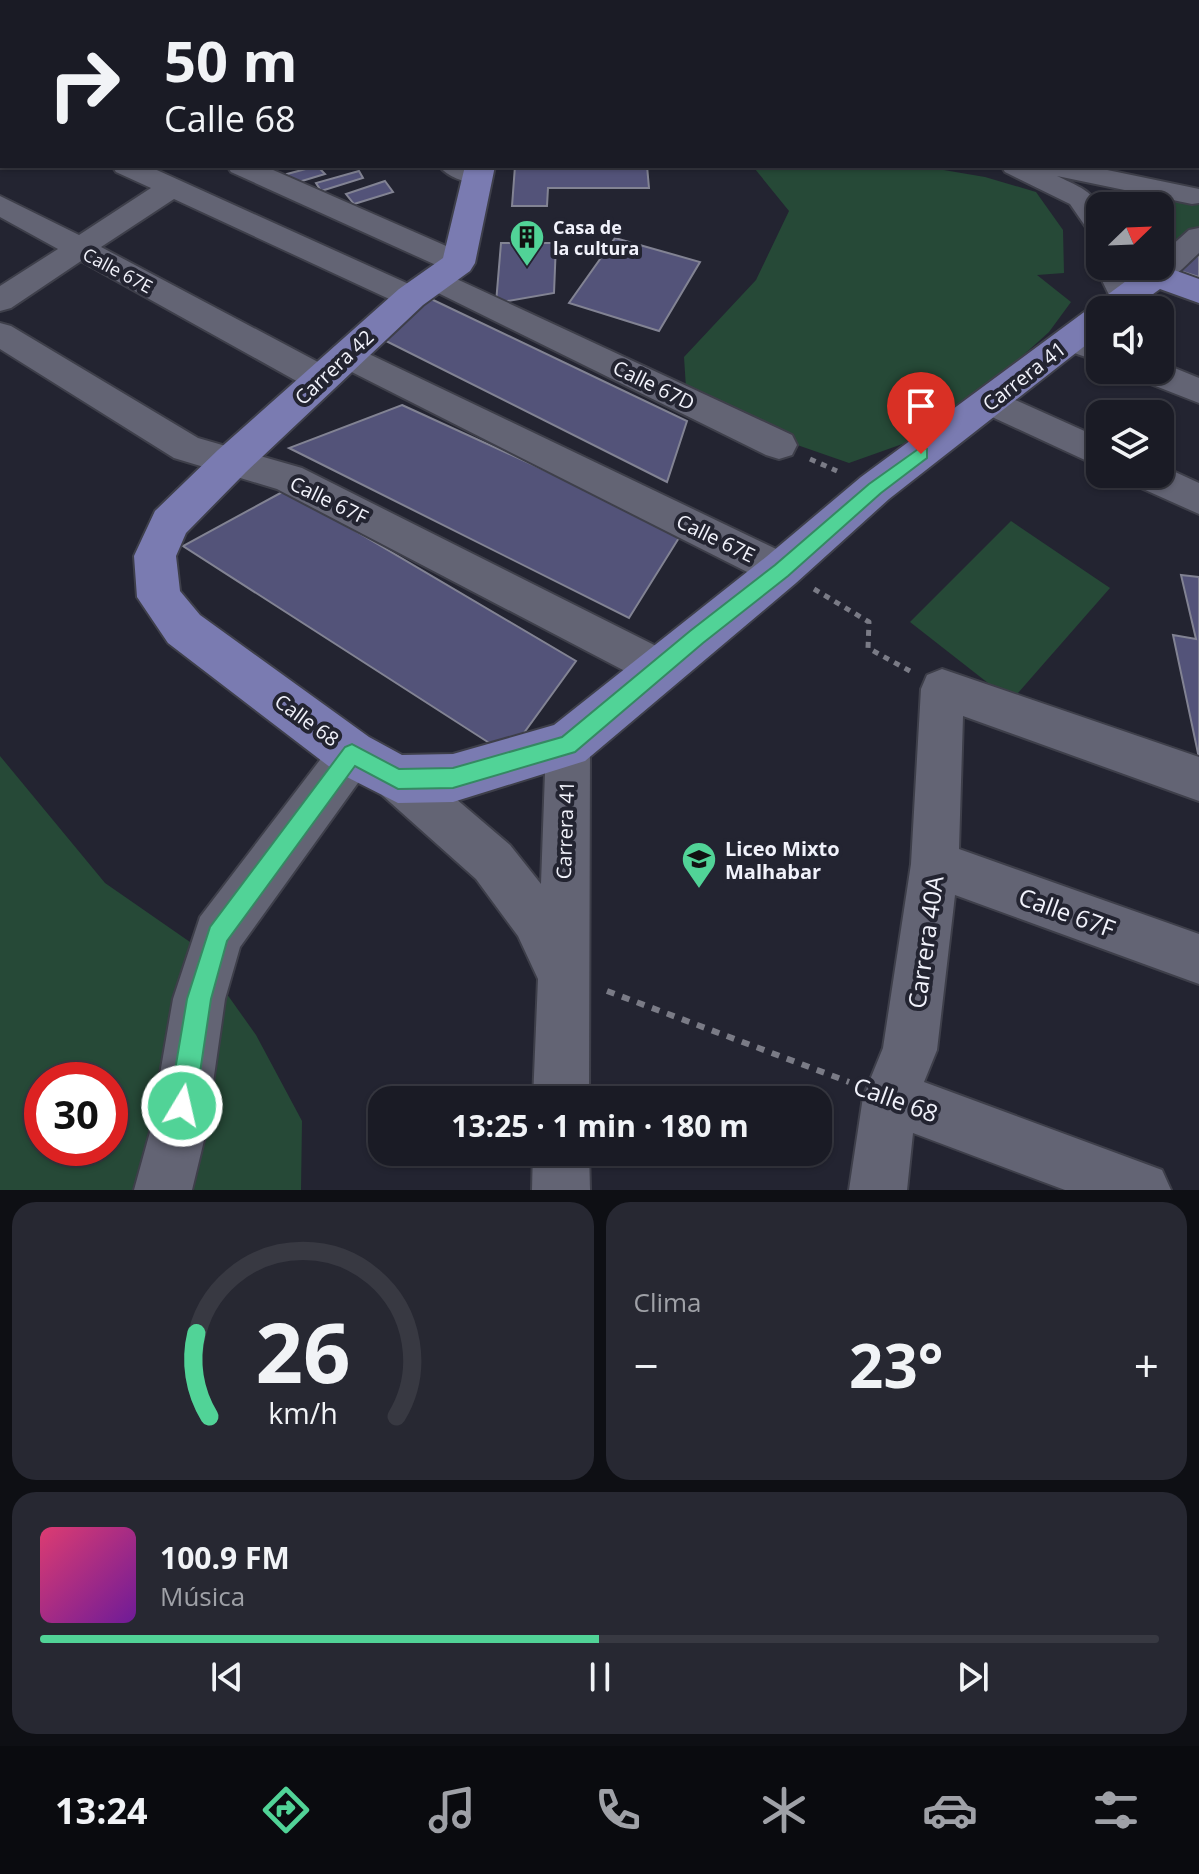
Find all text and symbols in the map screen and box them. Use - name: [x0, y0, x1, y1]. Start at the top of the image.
- text: 50 m: [164, 22, 298, 98]
- icon: right: [32, 32, 136, 136]
- text: Calle 68: [164, 94, 296, 143]
- north arrow: [1086, 192, 1174, 280]
- map controls: [1086, 192, 1174, 488]
- place label: Casa de la cultura: [553, 215, 639, 260]
- building icon: Casa de la cultura: [508, 218, 546, 268]
- street label: Calle 67E: [79, 242, 157, 298]
- button: sound: [1086, 296, 1174, 384]
- street label: Carrera 42: [289, 323, 379, 411]
- street label: Carrera 41: [977, 335, 1071, 417]
- street label: Calle 67D: [609, 354, 699, 416]
- pin: [887, 372, 955, 454]
- icon: arrive: [899, 384, 943, 428]
- button: layers: [1086, 400, 1174, 488]
- street label: Calle 67F: [286, 470, 372, 530]
- street label: Calle 67E: [672, 507, 760, 569]
- street label: Calle 68: [269, 688, 345, 752]
- street label: Carrera 41: [550, 780, 580, 880]
- place label: Liceo Mixto Malhabar: [725, 835, 840, 885]
- school or university icon: Liceo Mixto Malhabar: [680, 840, 718, 890]
- street label: Carrera 40A: [899, 873, 951, 1010]
- street label: Calle 67F: [1014, 879, 1120, 945]
- speed limit sign: 30: [24, 1062, 128, 1166]
- position arrow: [140, 1064, 224, 1148]
- street label: Calle 68: [849, 1068, 943, 1130]
- text: 13:25 · 1 min · 180 m: [451, 1105, 749, 1146]
- text: Clima: [634, 1284, 702, 1320]
- text: 26: [255, 1294, 350, 1407]
- text: 23°: [849, 1324, 943, 1406]
- text: −: [634, 1335, 659, 1395]
- text: +: [1134, 1335, 1159, 1395]
- text: km/h: [268, 1393, 337, 1432]
- text: 100.9 FM: [160, 1537, 290, 1578]
- text: Música: [160, 1578, 245, 1614]
- icon: previous: [205, 1655, 249, 1699]
- icon: pause: [578, 1655, 622, 1699]
- icon: next: [951, 1655, 995, 1699]
- icon: directions: [258, 1782, 314, 1838]
- icon: music: [424, 1782, 480, 1838]
- icon: phone: [590, 1782, 646, 1838]
- icon: climate: [756, 1782, 812, 1838]
- icon: car: [922, 1782, 978, 1838]
- icon: filters: [1088, 1782, 1144, 1838]
- text: 13:24: [55, 1786, 148, 1835]

